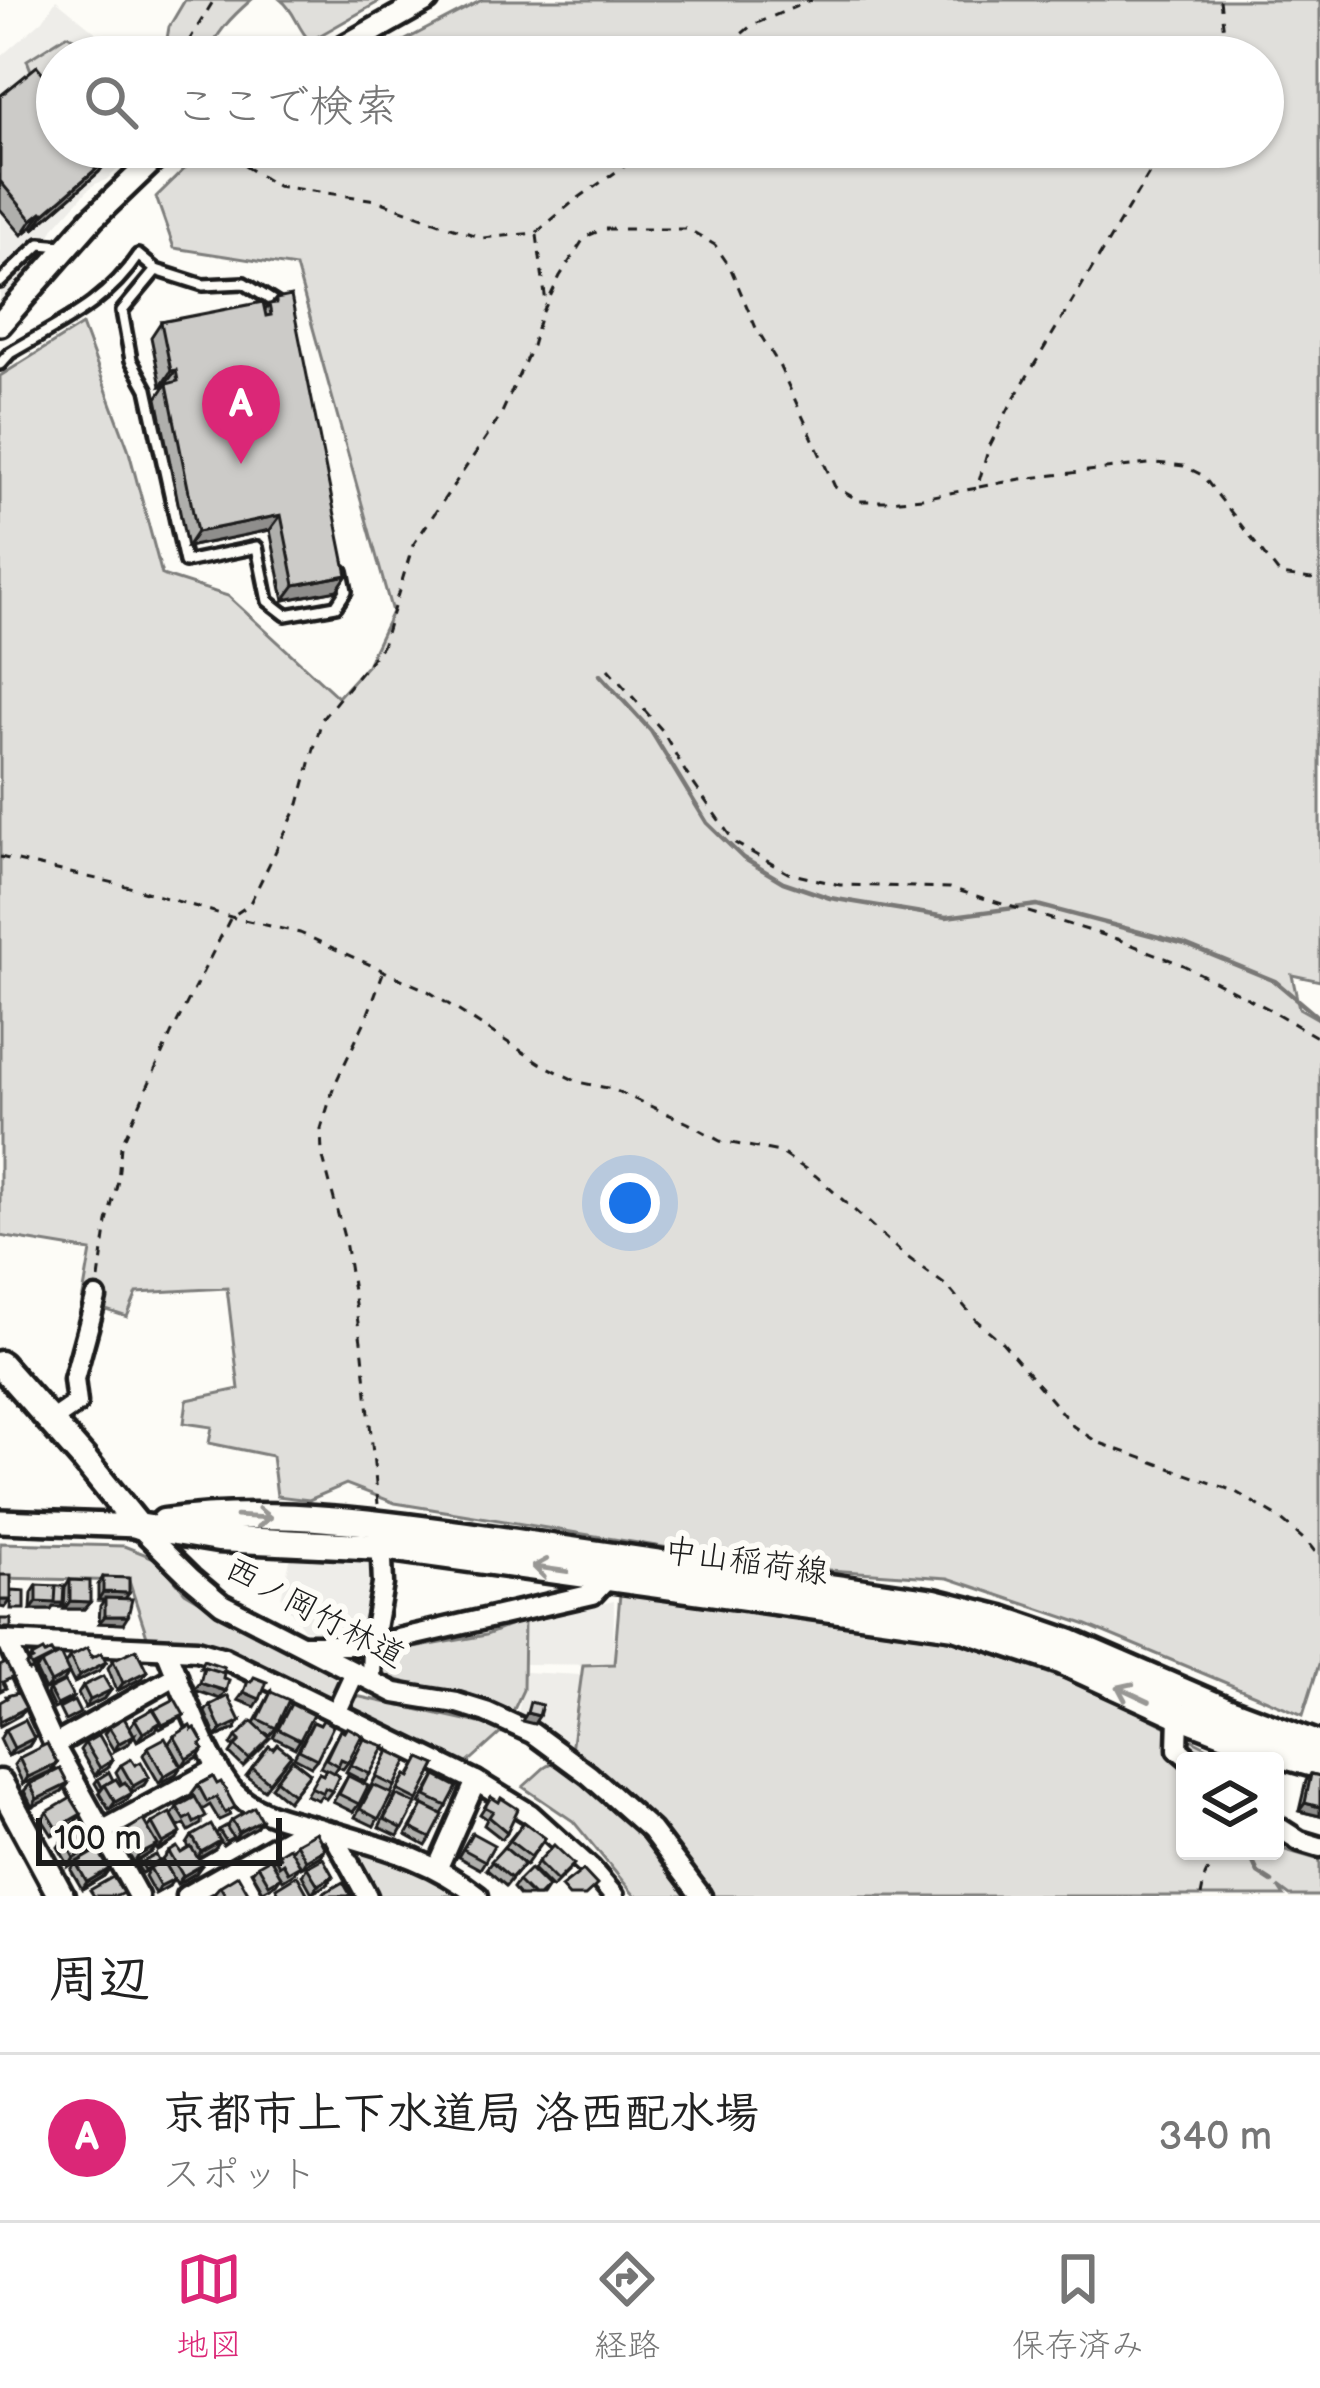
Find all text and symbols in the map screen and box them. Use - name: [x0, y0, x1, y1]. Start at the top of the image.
- search box: [36, 36, 1284, 168]
- icon: search: [78, 69, 144, 135]
- text: ここで検索: [174, 80, 399, 135]
- pin: A: [202, 365, 280, 464]
- your location: [600, 1173, 660, 1233]
- one-way arrow: [234, 1506, 273, 1529]
- street label: 中山稲荷線: [662, 1531, 830, 1593]
- street label: 西ノ岡竹林道: [218, 1549, 412, 1677]
- one-way arrow: [531, 1557, 570, 1579]
- one-way arrow: [1116, 1682, 1152, 1704]
- map controls: [1176, 1752, 1284, 1860]
- button: layers: [1176, 1752, 1284, 1860]
- scale bar: [36, 1812, 282, 1865]
- text: 100 m: [54, 1819, 142, 1859]
- text: 周辺: [48, 1950, 150, 2011]
- text: 京都市上下水道局 洛西配水場: [162, 2087, 759, 2142]
- text: A: [75, 2114, 99, 2161]
- text: 340 m: [1159, 2114, 1272, 2161]
- text: スポット: [162, 2152, 318, 2199]
- tab: 地図: [176, 2246, 242, 2366]
- tab: 経路: [594, 2246, 660, 2366]
- tab: 保存済み: [1012, 2246, 1144, 2366]

